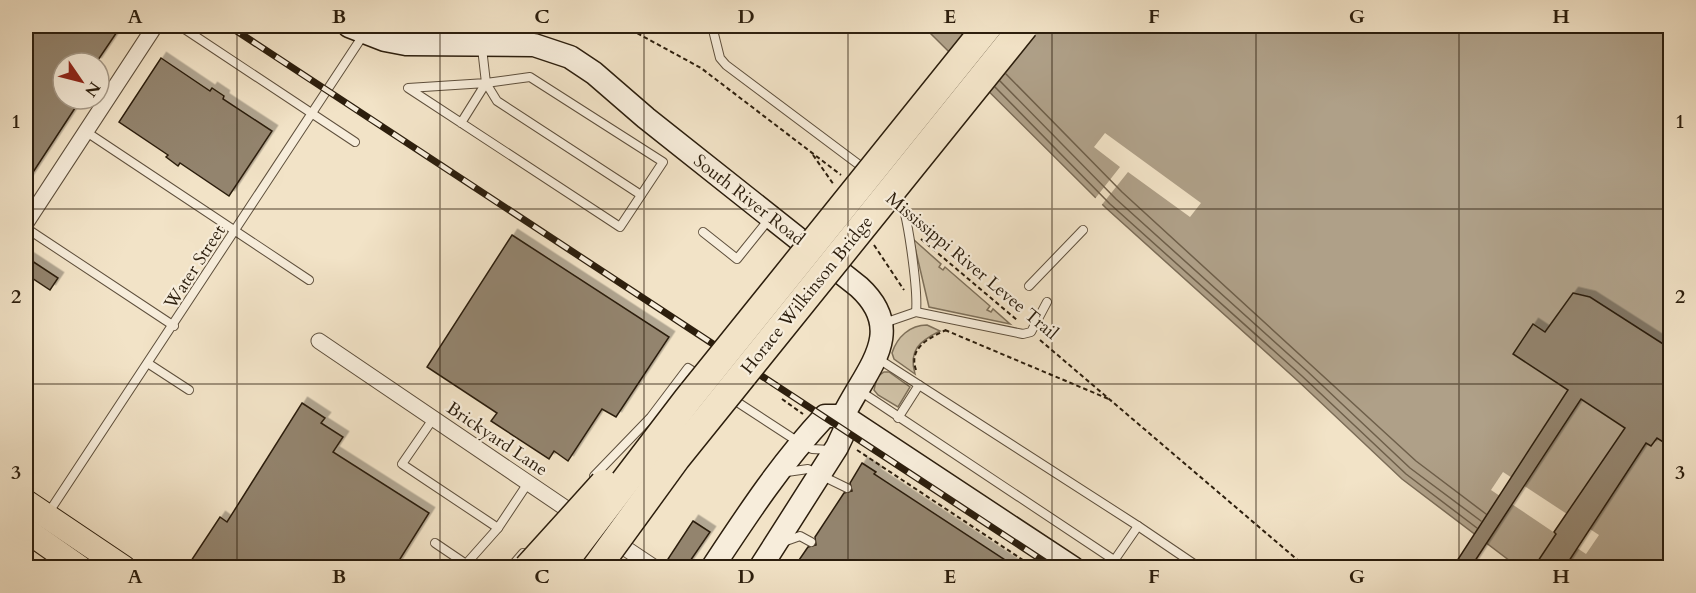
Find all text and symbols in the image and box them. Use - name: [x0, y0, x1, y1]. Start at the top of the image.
- text: A: [127, 3, 143, 30]
- text: B: [332, 3, 346, 30]
- text: C: [534, 3, 550, 30]
- text: D: [737, 3, 755, 30]
- text: E: [944, 3, 956, 30]
- text: F: [1148, 3, 1160, 30]
- text: G: [1349, 3, 1365, 30]
- text: H: [1552, 3, 1570, 30]
- north arrow: [51, 51, 111, 111]
- text: N: [79, 77, 105, 101]
- text: 1: [11, 108, 21, 135]
- text: 1: [1675, 108, 1685, 135]
- street label: South River Road: [688, 149, 810, 252]
- street label: Mississippi River Levee Trail: [880, 186, 1064, 346]
- street label: Horace Wilkinson Bridge: [735, 210, 879, 380]
- street label: Water Street: [158, 220, 232, 315]
- text: 2: [11, 283, 21, 310]
- text: 2: [1675, 283, 1685, 310]
- street label: Brickyard Lane: [441, 396, 553, 482]
- text: 3: [11, 459, 21, 486]
- text: 3: [1675, 459, 1685, 486]
- text: A: [127, 563, 143, 590]
- text: B: [332, 563, 346, 590]
- text: C: [534, 563, 550, 590]
- text: D: [737, 563, 755, 590]
- text: E: [944, 563, 956, 590]
- text: F: [1148, 563, 1160, 590]
- text: G: [1349, 563, 1365, 590]
- text: H: [1552, 563, 1570, 590]

